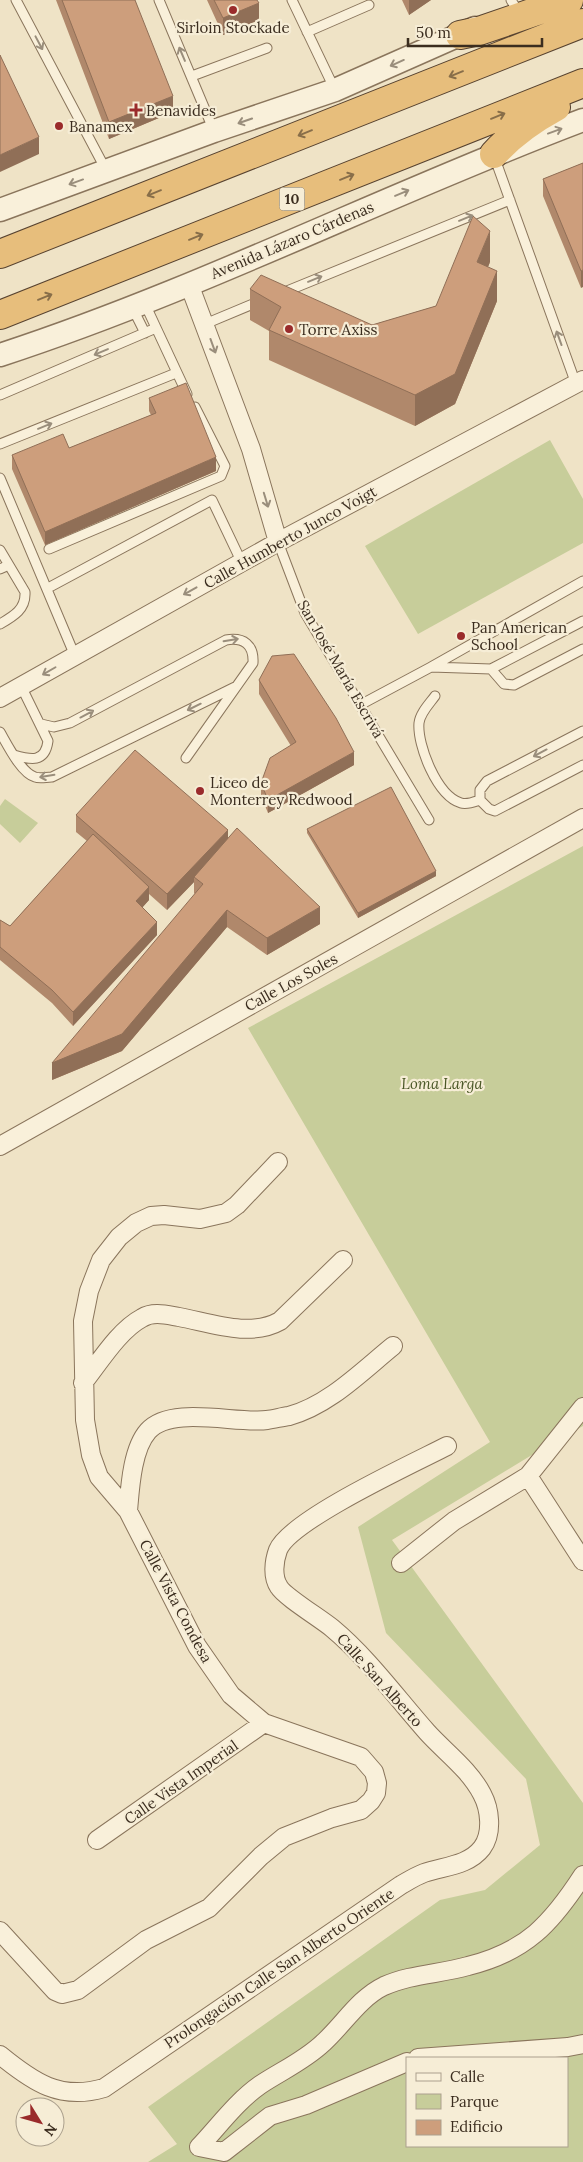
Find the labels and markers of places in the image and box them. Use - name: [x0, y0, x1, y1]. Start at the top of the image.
- marker: Sirloin Stockade: [227, 4, 239, 16]
- place label: Sirloin Stockade: [176, 18, 290, 37]
- place label: Benavides: [146, 101, 216, 120]
- marker: Benavides: [130, 104, 142, 116]
- place label: Banamex: [69, 117, 132, 136]
- marker: Banamex: [53, 120, 65, 132]
- place label: Torre Axiss: [299, 320, 378, 339]
- marker: Torre Axiss: [283, 323, 295, 335]
- place label: Pan American School: [471, 618, 567, 654]
- marker: Pan American School: [455, 630, 467, 642]
- place label: Liceo de Monterrey Redwood: [210, 773, 353, 809]
- marker: Liceo de Monterrey Redwood: [194, 785, 206, 797]

